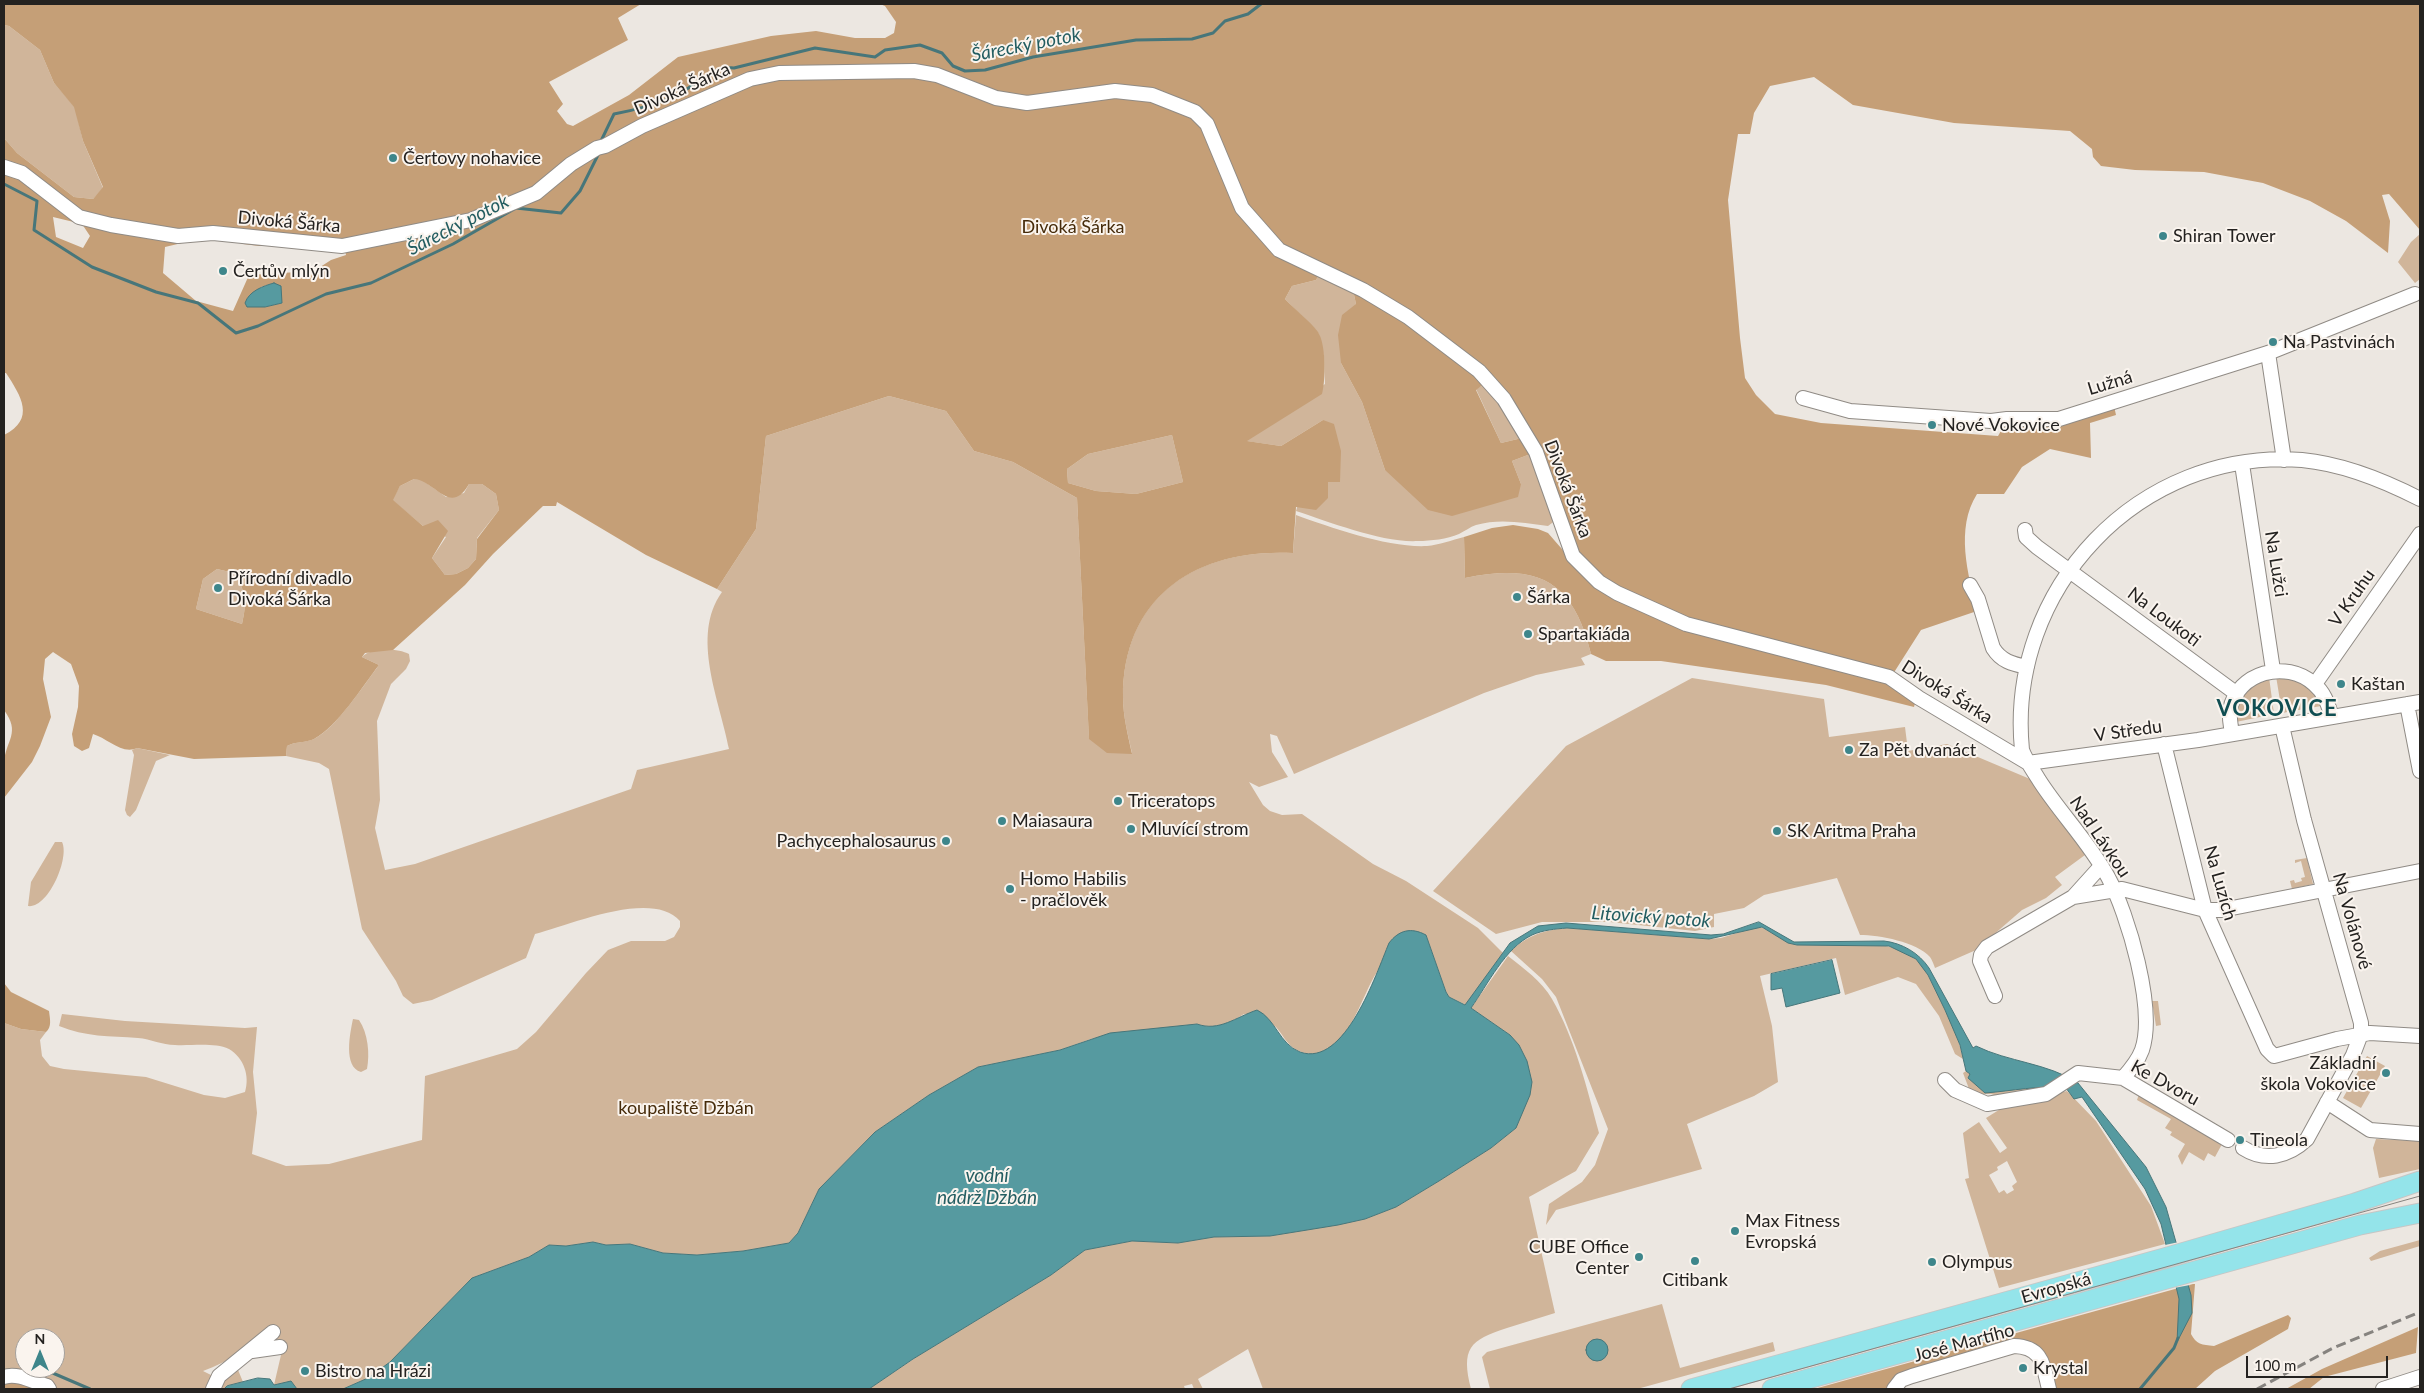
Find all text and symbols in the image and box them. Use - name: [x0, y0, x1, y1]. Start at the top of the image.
- water label: Šárecký potok: [969, 23, 1083, 67]
- street label: Divoká Šárka: [631, 58, 733, 120]
- place label: Čertovy nohavice: [403, 147, 541, 169]
- marker: Čertovy nohavice: [387, 152, 399, 164]
- water label: Šárecký potok: [403, 190, 513, 260]
- street label: Divoká Šárka: [237, 207, 341, 237]
- park label: Divoká Šárka: [1022, 216, 1124, 238]
- place label: Shiran Tower: [2173, 225, 2276, 247]
- marker: Shiran Tower: [2157, 230, 2169, 242]
- place label: Čertův mlýn: [233, 260, 330, 282]
- marker: Čertův mlýn: [217, 265, 229, 277]
- place label: Na Pastvinách: [2283, 331, 2395, 353]
- marker: Na Pastvinách: [2267, 336, 2279, 348]
- street label: Lužná: [2085, 366, 2135, 400]
- place label: Nové Vokovice: [1942, 414, 2060, 436]
- marker: Nové Vokovice: [1926, 419, 1938, 431]
- street label: Divoká Šárka: [1539, 437, 1597, 541]
- street label: Na Lužci: [2260, 529, 2292, 599]
- street label: V Kruhu: [2324, 565, 2380, 631]
- place label: Přírodní divadlo Divoká Šárka: [228, 567, 352, 610]
- marker: Přírodní divadlo Divoká Šárka: [212, 582, 224, 594]
- street label: Na Loukoti: [2123, 583, 2205, 651]
- place label: Šárka: [1527, 586, 1570, 608]
- marker: Šárka: [1511, 591, 1523, 603]
- place label: Spartakiáda: [1538, 623, 1630, 645]
- marker: Spartakiáda: [1522, 628, 1534, 640]
- street label: Divoká Šárka: [1898, 656, 1996, 728]
- place label: Kaštan: [2351, 673, 2405, 695]
- marker: Kaštan: [2335, 678, 2347, 690]
- district label: VOKOVICE: [2215, 696, 2339, 722]
- street label: V Středu: [2093, 716, 2163, 746]
- place label: Za Pět dvanáct: [1859, 739, 1976, 761]
- marker: Za Pět dvanáct: [1843, 744, 1855, 756]
- place label: Triceratops: [1128, 790, 1215, 812]
- street label: Nad Lávkou: [2065, 792, 2135, 882]
- marker: Triceratops: [1112, 795, 1124, 807]
- place label: Maiasaura: [1012, 810, 1093, 832]
- marker: Maiasaura: [996, 815, 1008, 827]
- place label: Mluvící strom: [1141, 818, 1248, 840]
- place label: SK Aritma Praha: [1787, 820, 1916, 842]
- marker: Mluvící strom: [1125, 823, 1137, 835]
- marker: SK Aritma Praha: [1771, 825, 1783, 837]
- place label: Pachycephalosaurus: [776, 830, 936, 852]
- marker: Pachycephalosaurus: [940, 835, 952, 847]
- street label: Na Luzích: [2199, 843, 2241, 923]
- place label: Homo Habilis - pračlověk: [1020, 868, 1126, 911]
- street label: Na Volánové: [2328, 870, 2376, 972]
- marker: Homo Habilis - pračlověk: [1004, 883, 1016, 895]
- water label: Litovický potok: [1591, 901, 1711, 933]
- place label: Základní škola Vokovice: [2260, 1052, 2376, 1094]
- street label: Ke Dvoru: [2127, 1055, 2203, 1111]
- marker: Základní škola Vokovice: [2380, 1067, 2392, 1079]
- park label: koupaliště Džbán: [618, 1097, 754, 1119]
- place label: Tineola: [2250, 1129, 2308, 1151]
- marker: Tineola: [2234, 1134, 2246, 1146]
- water label: vodní nádrž Džbán: [937, 1165, 1037, 1209]
- place label: Max Fitness Evropská: [1745, 1210, 1840, 1252]
- marker: Max Fitness Evropská: [1729, 1225, 1741, 1237]
- place label: CUBE Office Center: [1529, 1236, 1629, 1278]
- marker: CUBE Office Center: [1633, 1251, 1645, 1263]
- place label: Olympus: [1942, 1251, 2012, 1273]
- marker: Citibank: [1689, 1255, 1701, 1267]
- marker: Olympus: [1926, 1256, 1938, 1268]
- street label: Evropská: [2019, 1268, 2093, 1308]
- place label: Citibank: [1662, 1269, 1728, 1291]
- street label: José Martího: [1911, 1319, 2017, 1367]
- north arrow: [15, 1328, 65, 1378]
- text: N: [35, 1330, 45, 1347]
- scale bar: [2249, 1346, 2392, 1378]
- text: 100 m: [2254, 1356, 2296, 1374]
- place label: Krystal: [2033, 1357, 2088, 1379]
- place label: Bistro na Hrázi: [315, 1360, 431, 1382]
- marker: Krystal: [2017, 1362, 2029, 1374]
- marker: Bistro na Hrázi: [299, 1365, 311, 1377]

